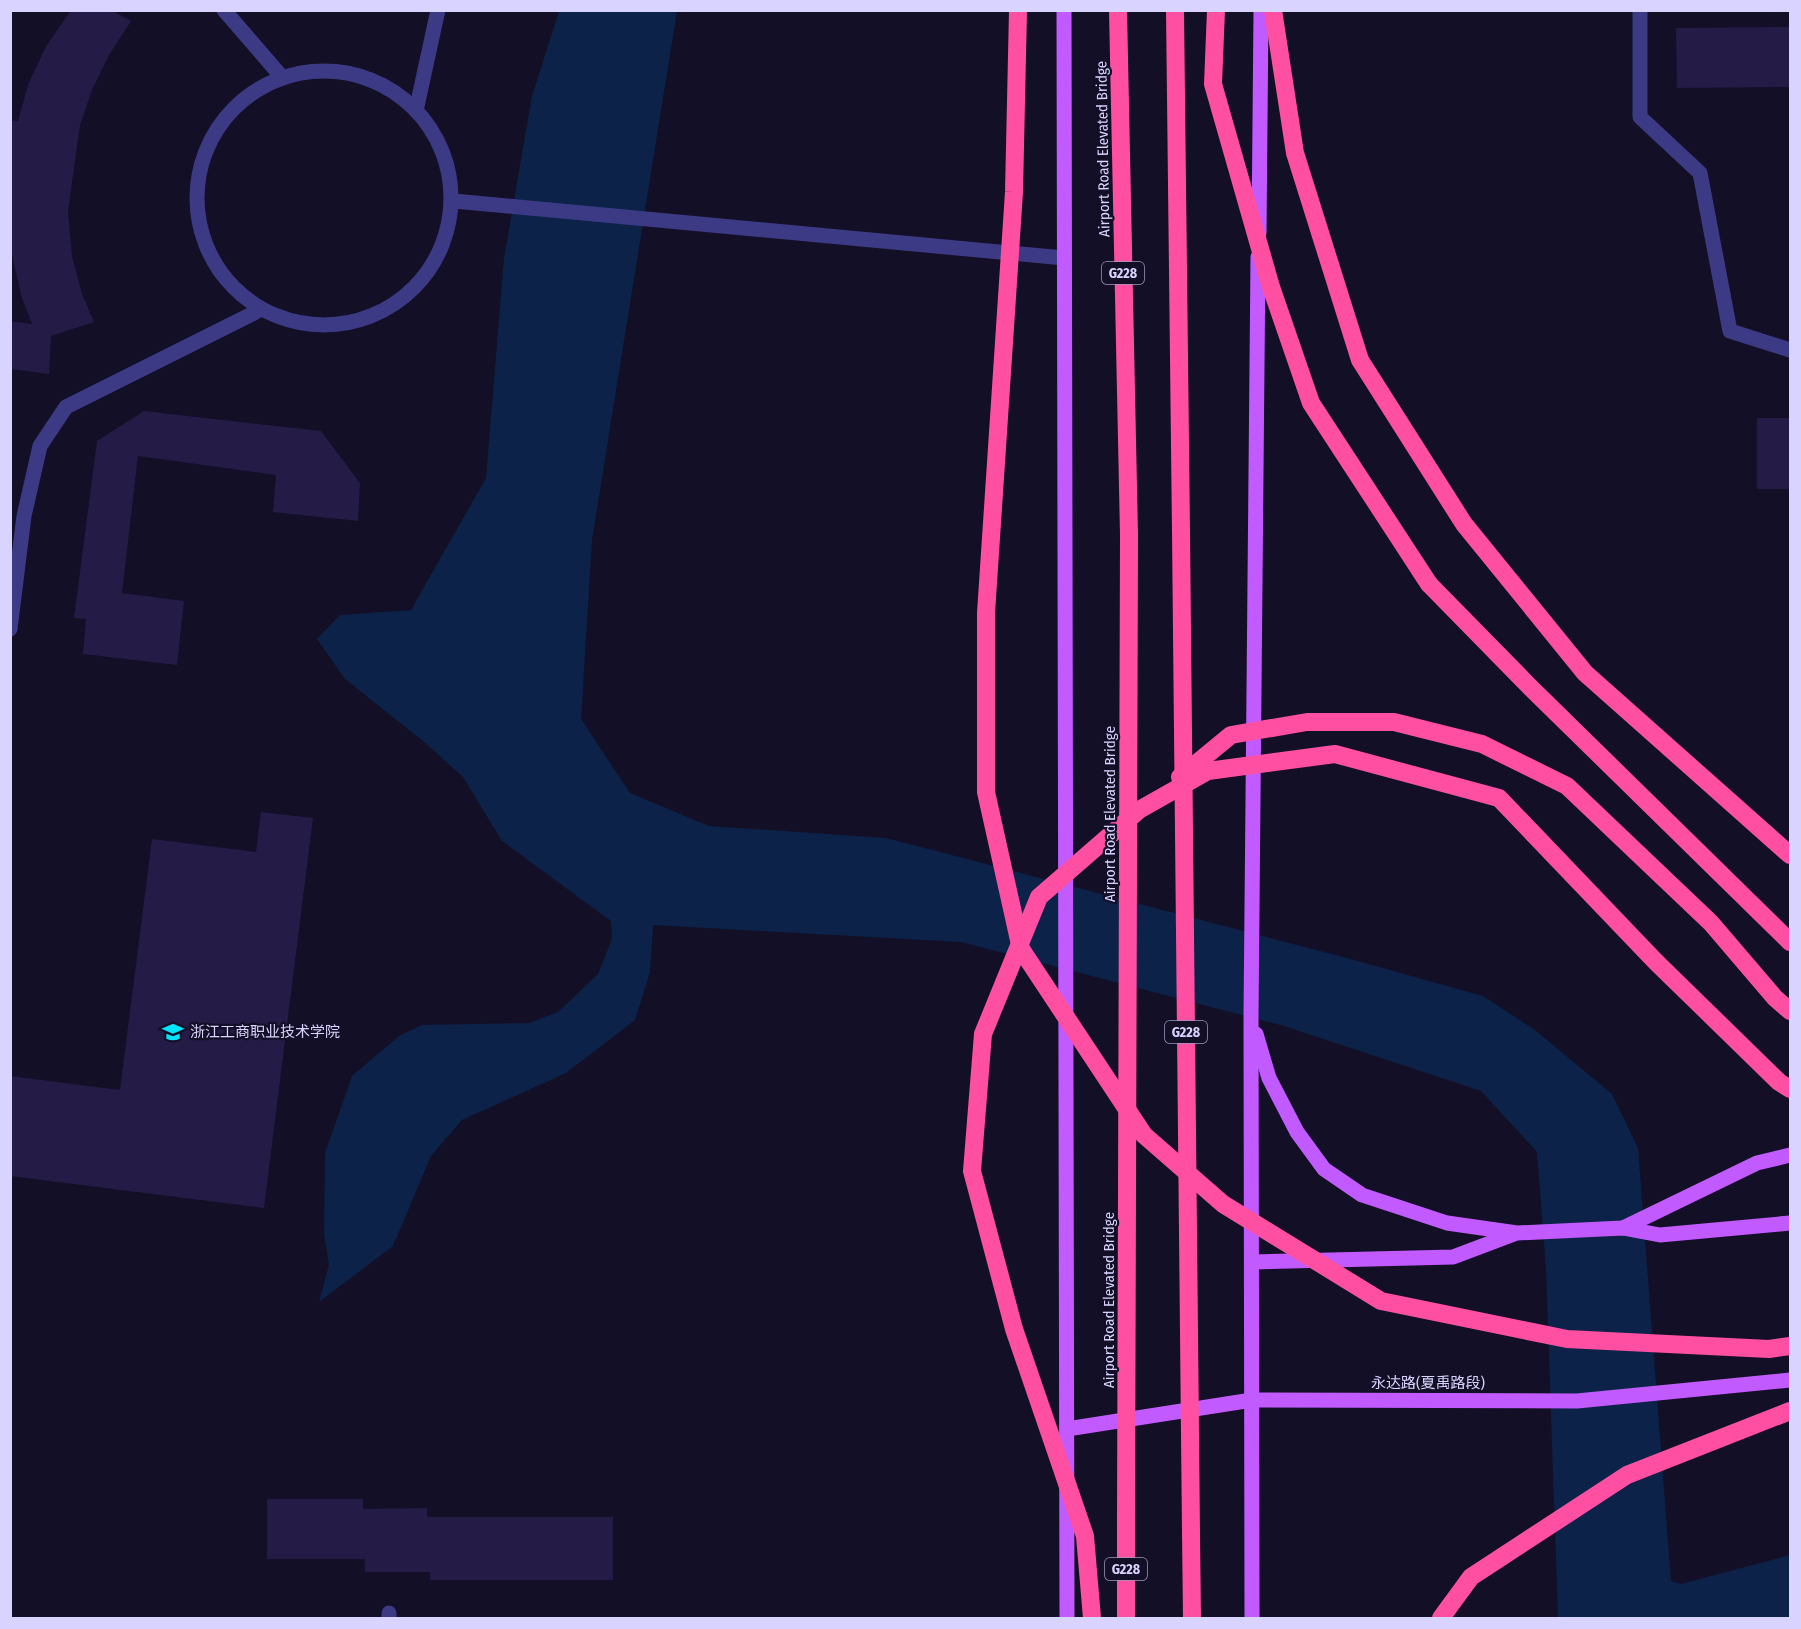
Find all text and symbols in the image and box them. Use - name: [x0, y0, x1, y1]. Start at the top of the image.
- street label: Airport Road Elevated Bridge: [1092, 61, 1114, 237]
- road number: G228: [1102, 262, 1144, 284]
- street label: Airport Road Elevated Bridge: [1101, 726, 1119, 902]
- school or university icon: 浙江工商职业技术学院: [161, 1020, 185, 1044]
- road number: G228: [1165, 1021, 1207, 1043]
- place label: 浙江工商职业技术学院: [190, 1023, 340, 1041]
- street label: Airport Road Elevated Bridge: [1100, 1212, 1118, 1388]
- street label: 永达路(夏禹路段): [1371, 1374, 1485, 1392]
- road number: G228: [1105, 1558, 1147, 1580]

